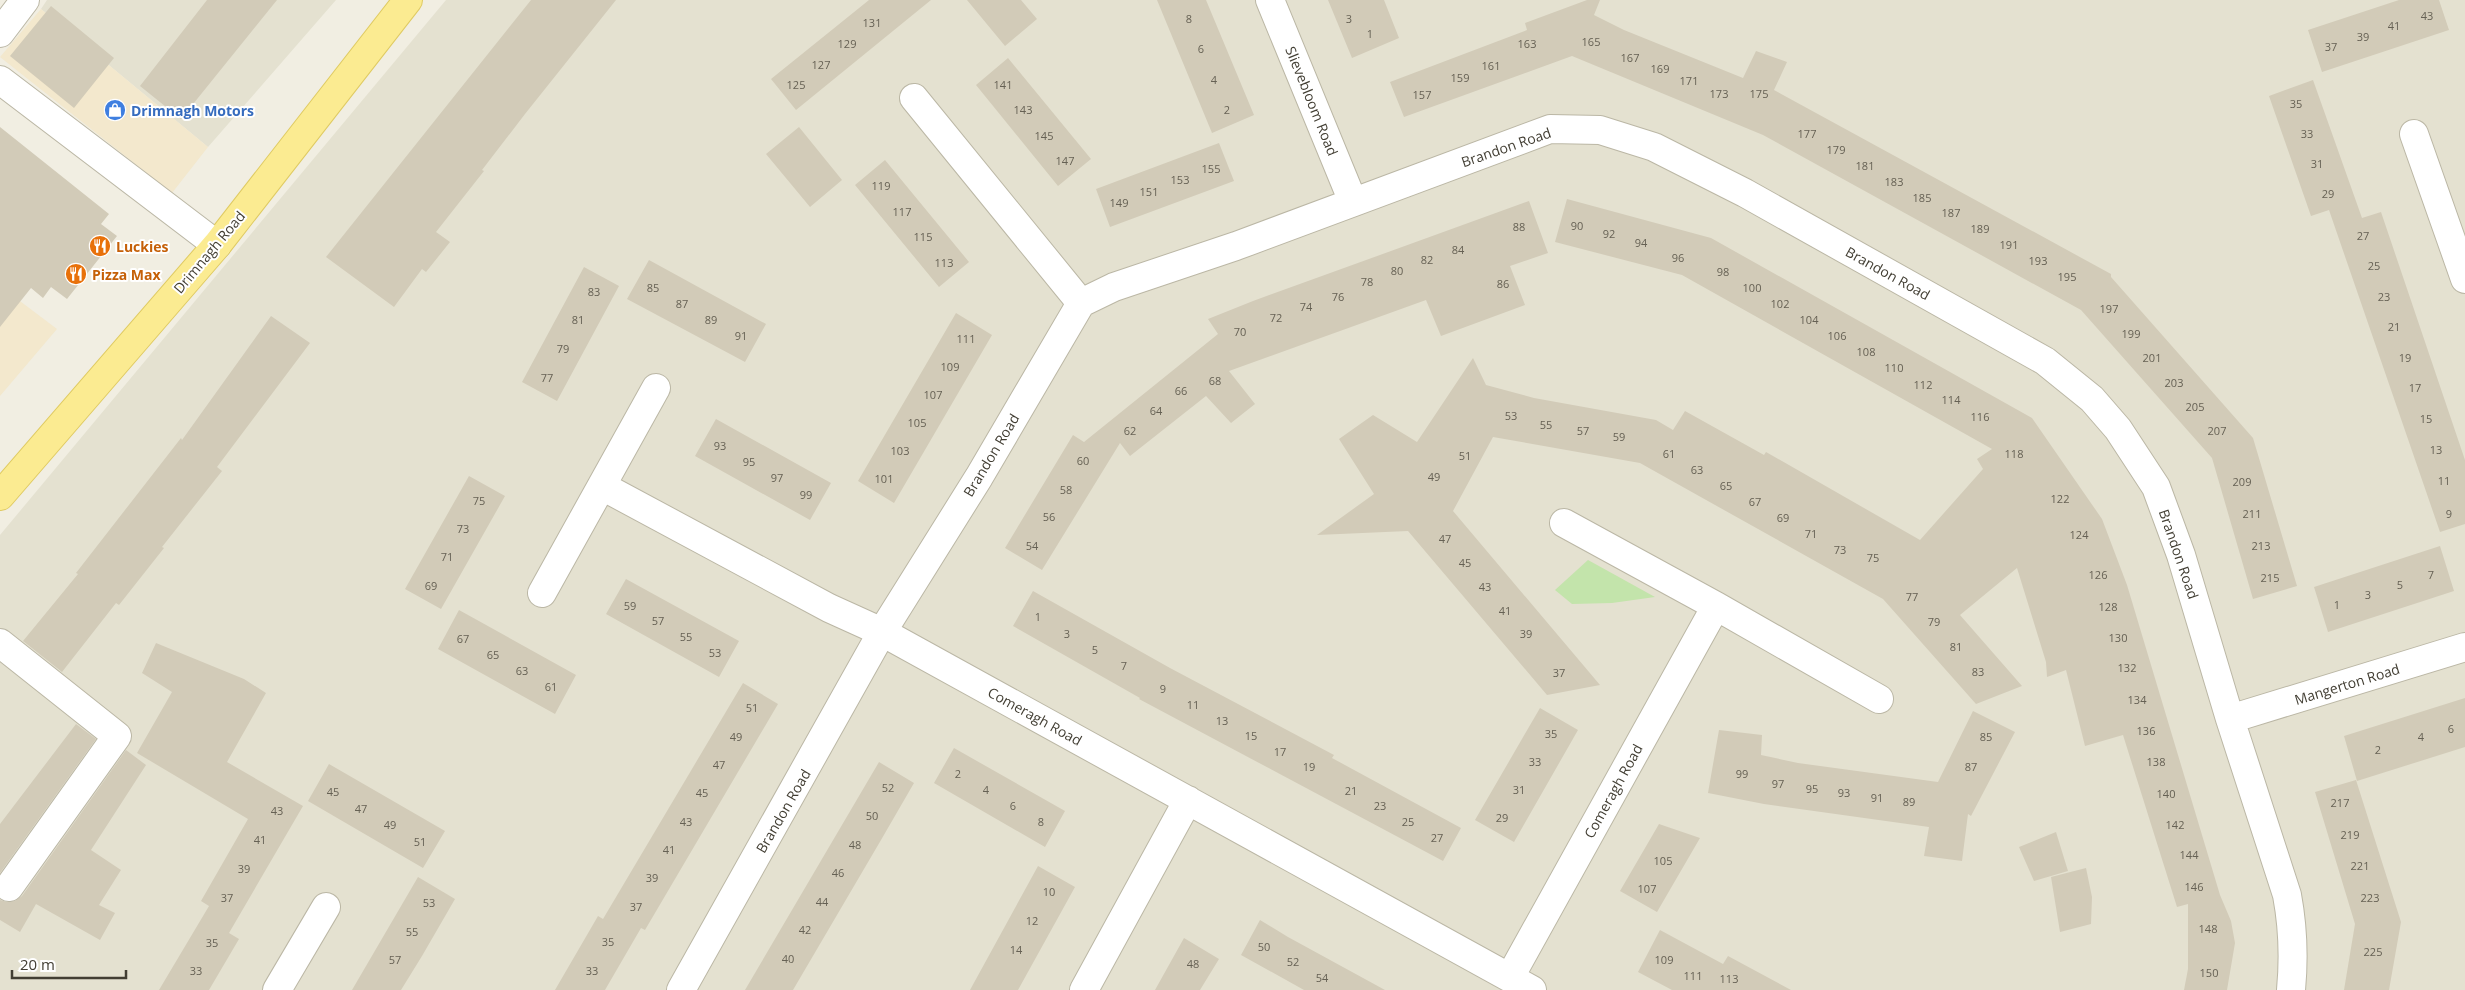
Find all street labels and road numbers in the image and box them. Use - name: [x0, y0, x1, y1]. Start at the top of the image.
- street label: Slievebloom Road: [1281, 43, 1343, 159]
- street label: Brandon Road: [1459, 123, 1553, 171]
- street label: Drimnagh Road: [169, 207, 249, 297]
- street label: Brandon Road: [1842, 242, 1934, 304]
- street label: Brandon Road: [959, 410, 1023, 500]
- street label: Brandon Road: [2155, 507, 2203, 601]
- street label: Mangerton Road: [2292, 659, 2402, 709]
- street label: Comeragh Road: [985, 682, 1085, 750]
- street label: Comeragh Road: [1579, 741, 1647, 841]
- street label: Brandon Road: [751, 766, 815, 856]

